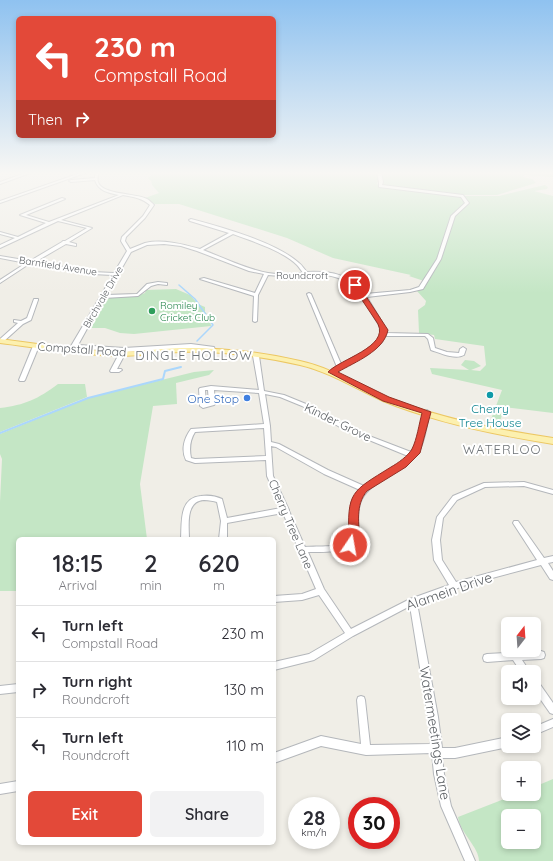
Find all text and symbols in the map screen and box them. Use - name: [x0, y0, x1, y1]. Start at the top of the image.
- text: 230 m: [94, 29, 176, 64]
- icon: left: [28, 32, 80, 84]
- text: Compstall Road: [94, 64, 227, 87]
- icon: right: [71, 108, 93, 130]
- text: Then: [28, 110, 63, 129]
- street label: Barnfield Avenue: [18, 253, 98, 279]
- street label: Birchvale Drive: [80, 264, 126, 330]
- pin: [338, 268, 372, 302]
- street label: Roundcroft: [276, 269, 329, 282]
- icon: arrive: [344, 274, 366, 296]
- place label: Romiley Cricket Club: [160, 299, 215, 324]
- marker: Romiley Cricket Club: [147, 306, 157, 316]
- street label: Compstall Road: [37, 338, 127, 360]
- district label: DINGLE HOLLOW: [135, 347, 253, 363]
- marker: Cherry Tree House: [485, 390, 495, 400]
- place label: One Stop: [188, 391, 239, 406]
- marker: One Stop: [242, 393, 252, 403]
- street label: Kinder Grove: [302, 399, 374, 445]
- place label: Cherry Tree House: [459, 401, 522, 430]
- district label: WATERLOO: [463, 441, 541, 457]
- street label: Cherry Tree Lane: [265, 477, 317, 571]
- position arrow: [329, 524, 371, 566]
- text: 18:15: [52, 548, 103, 578]
- text: 2: [144, 548, 158, 578]
- text: 620: [198, 548, 240, 578]
- street label: Alamein Drive: [403, 568, 495, 614]
- text: Arrival: [58, 577, 97, 593]
- text: min: [140, 577, 162, 593]
- text: m: [213, 577, 225, 593]
- text: Turn left: [62, 616, 124, 635]
- north arrow: [501, 617, 541, 657]
- map controls: [501, 617, 541, 849]
- icon: left: [28, 623, 50, 645]
- text: 230 m: [221, 624, 264, 643]
- text: Compstall Road: [62, 635, 158, 651]
- street label: Watermeetings Lane: [416, 665, 454, 801]
- button: sound: [501, 665, 541, 705]
- text: Turn right: [62, 672, 133, 691]
- icon: right: [28, 679, 50, 701]
- text: 130 m: [224, 680, 264, 699]
- text: Roundcroft: [62, 691, 130, 707]
- button: layers: [501, 713, 541, 753]
- text: Turn left: [62, 728, 124, 747]
- icon: left: [28, 735, 50, 757]
- text: 110 m: [226, 736, 264, 755]
- text: Roundcroft: [62, 747, 130, 763]
- button: +: [501, 761, 541, 801]
- button: Exit: [28, 791, 142, 837]
- button: Share: [150, 791, 264, 837]
- speed limit sign: 30: [348, 797, 400, 849]
- text: 28: [303, 805, 325, 830]
- button: −: [501, 809, 541, 849]
- text: km/h: [301, 826, 327, 839]

